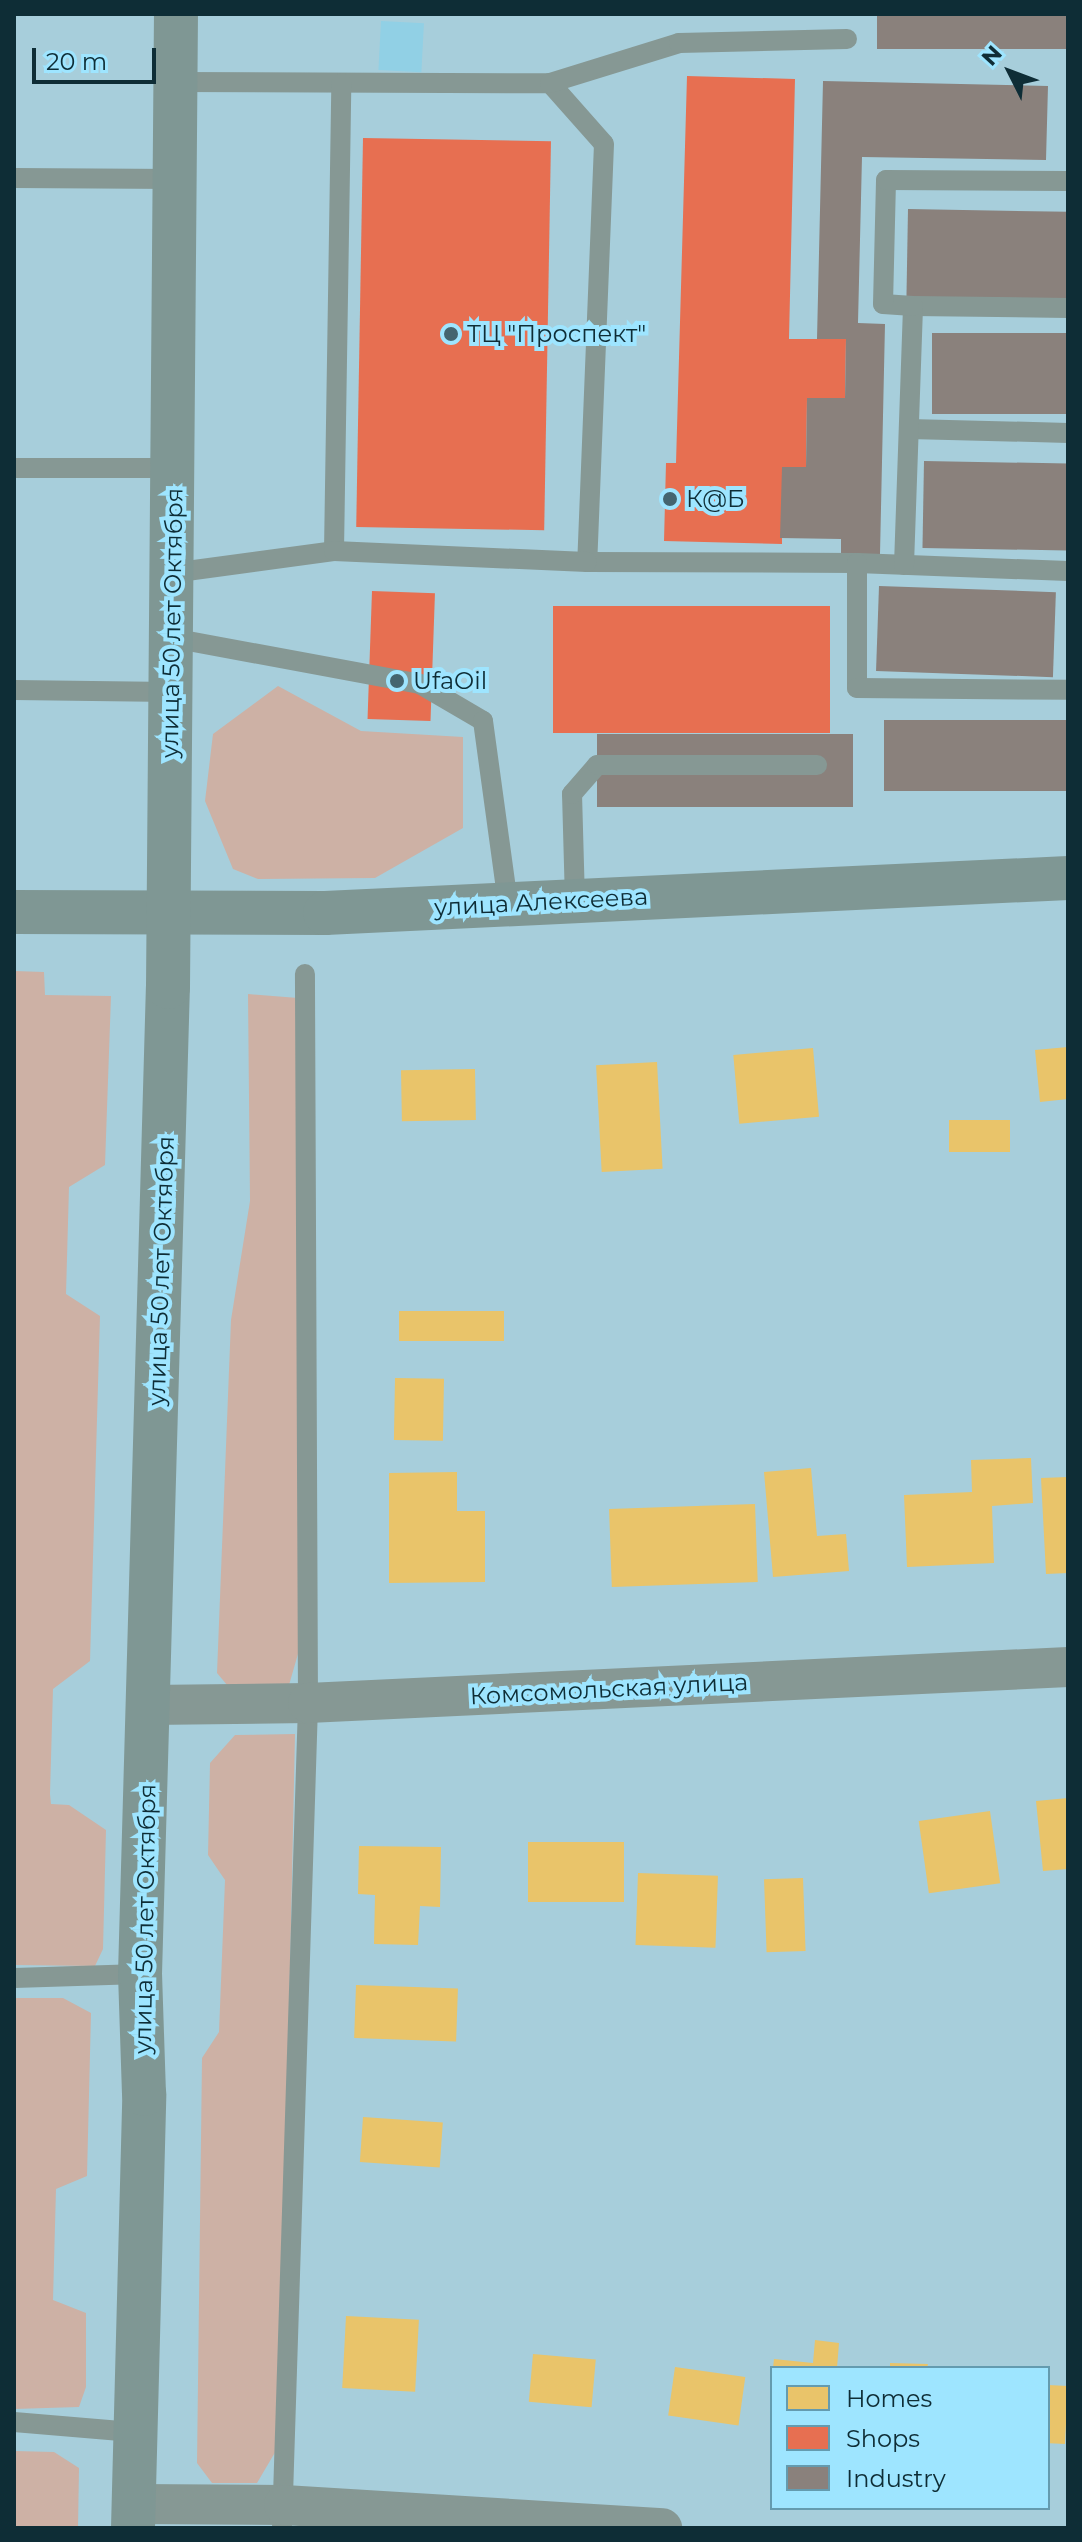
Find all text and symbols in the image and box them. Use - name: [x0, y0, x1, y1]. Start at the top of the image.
- scale bar: [36, 32, 160, 82]
- north arrow: [970, 32, 1050, 112]
- text: N: [976, 40, 1008, 71]
- text: 20 m: [46, 47, 107, 76]
- place label: ТЦ "Проспект": [467, 320, 646, 348]
- marker: ТЦ "Проспект": [442, 325, 460, 343]
- place label: К@Б: [686, 485, 744, 513]
- street label: улица 50 лет Октября: [155, 488, 189, 758]
- marker: К@Б: [661, 490, 679, 508]
- place label: UfaOil: [413, 667, 487, 695]
- marker: UfaOil: [388, 672, 406, 690]
- street label: улица Алексеева: [433, 882, 649, 922]
- street label: улица 50 лет Октября: [142, 1135, 180, 1407]
- street label: Комсомольская улица: [469, 1667, 749, 1711]
- street label: улица 50 лет Октября: [128, 1784, 162, 2054]
- legend: [770, 2366, 1050, 2510]
- text: Homes: [846, 2384, 932, 2413]
- text: Shops: [846, 2424, 920, 2453]
- text: Industry: [846, 2464, 946, 2493]

